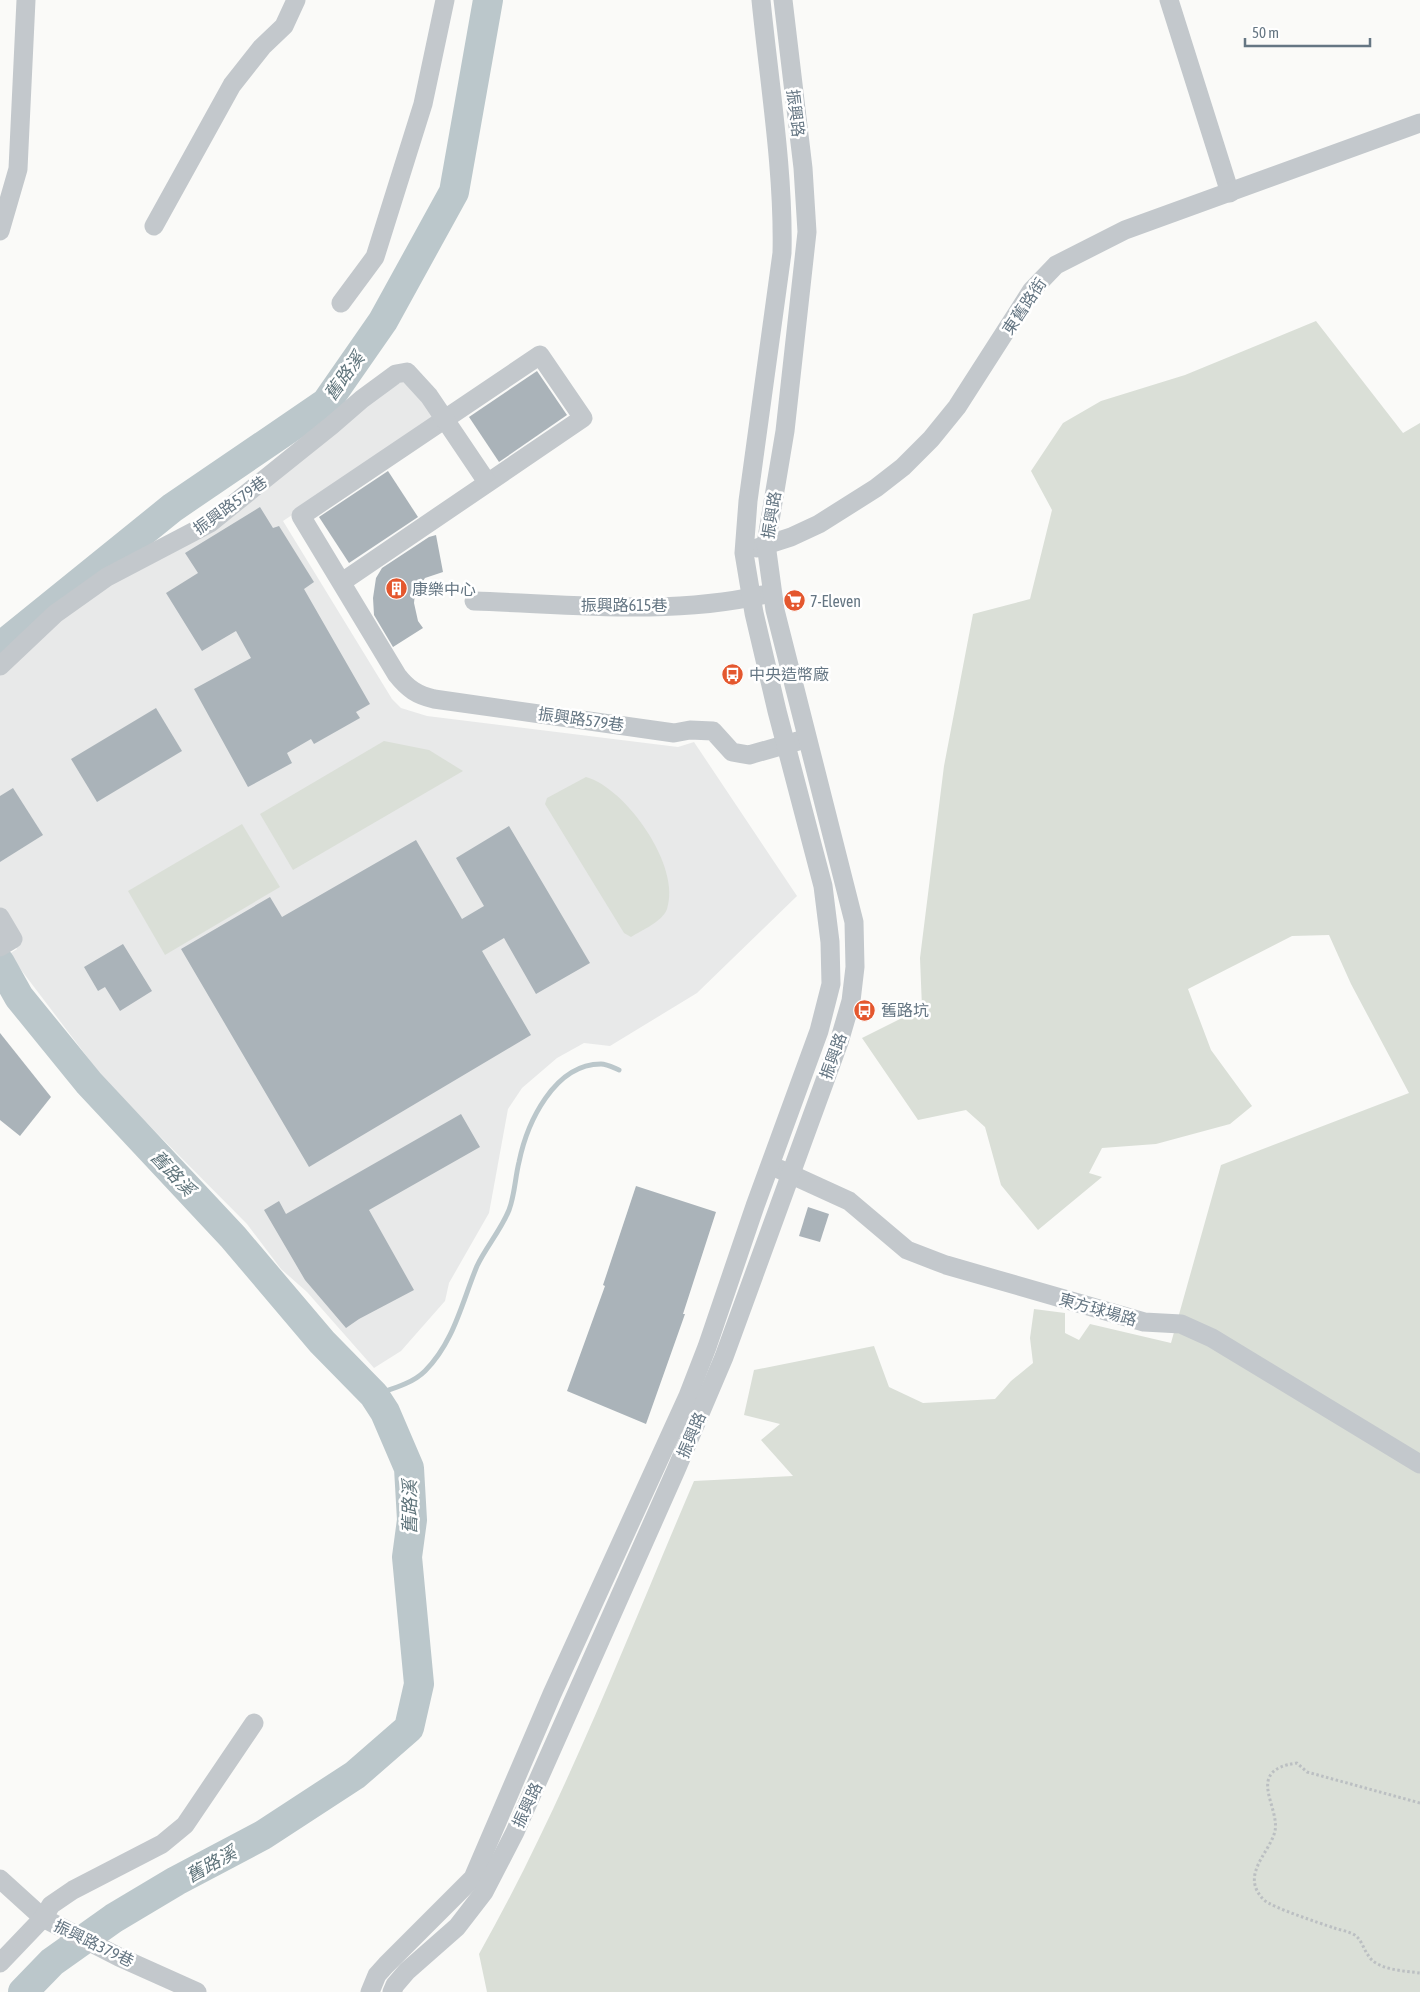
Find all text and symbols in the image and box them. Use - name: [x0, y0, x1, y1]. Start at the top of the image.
- scale bar: [1245, 15, 1370, 47]
- text: 50 m: [1252, 24, 1279, 41]
- street label: 振興路: [784, 88, 808, 138]
- street label: 東舊路街: [999, 274, 1049, 338]
- water label: 舊路溪: [320, 346, 370, 404]
- street label: 振興路579巷: [190, 472, 270, 538]
- street label: 振興路: [758, 490, 784, 540]
- building icon: 康樂中心: [384, 577, 408, 601]
- place label: 康樂中心: [412, 580, 476, 598]
- supermarket icon: 7-Eleven: [782, 589, 806, 613]
- place label: 7-Eleven: [810, 592, 861, 610]
- street label: 振興路615巷: [581, 596, 667, 614]
- bus stop icon: 中央造幣廠: [721, 662, 745, 686]
- place label: 中央造幣廠: [749, 665, 829, 683]
- street label: 振興路579巷: [537, 704, 625, 734]
- bus stop icon: 舊路坑: [853, 998, 877, 1022]
- place label: 舊路坑: [881, 1001, 929, 1019]
- street label: 振興路: [816, 1030, 850, 1082]
- water label: 舊路溪: [147, 1146, 201, 1202]
- street label: 東方球場路: [1057, 1289, 1139, 1329]
- street label: 振興路: [673, 1409, 709, 1461]
- water label: 舊路溪: [399, 1477, 420, 1534]
- street label: 振興路: [509, 1779, 545, 1831]
- water label: 舊路溪: [182, 1840, 242, 1886]
- street label: 振興路379巷: [51, 1916, 137, 1970]

